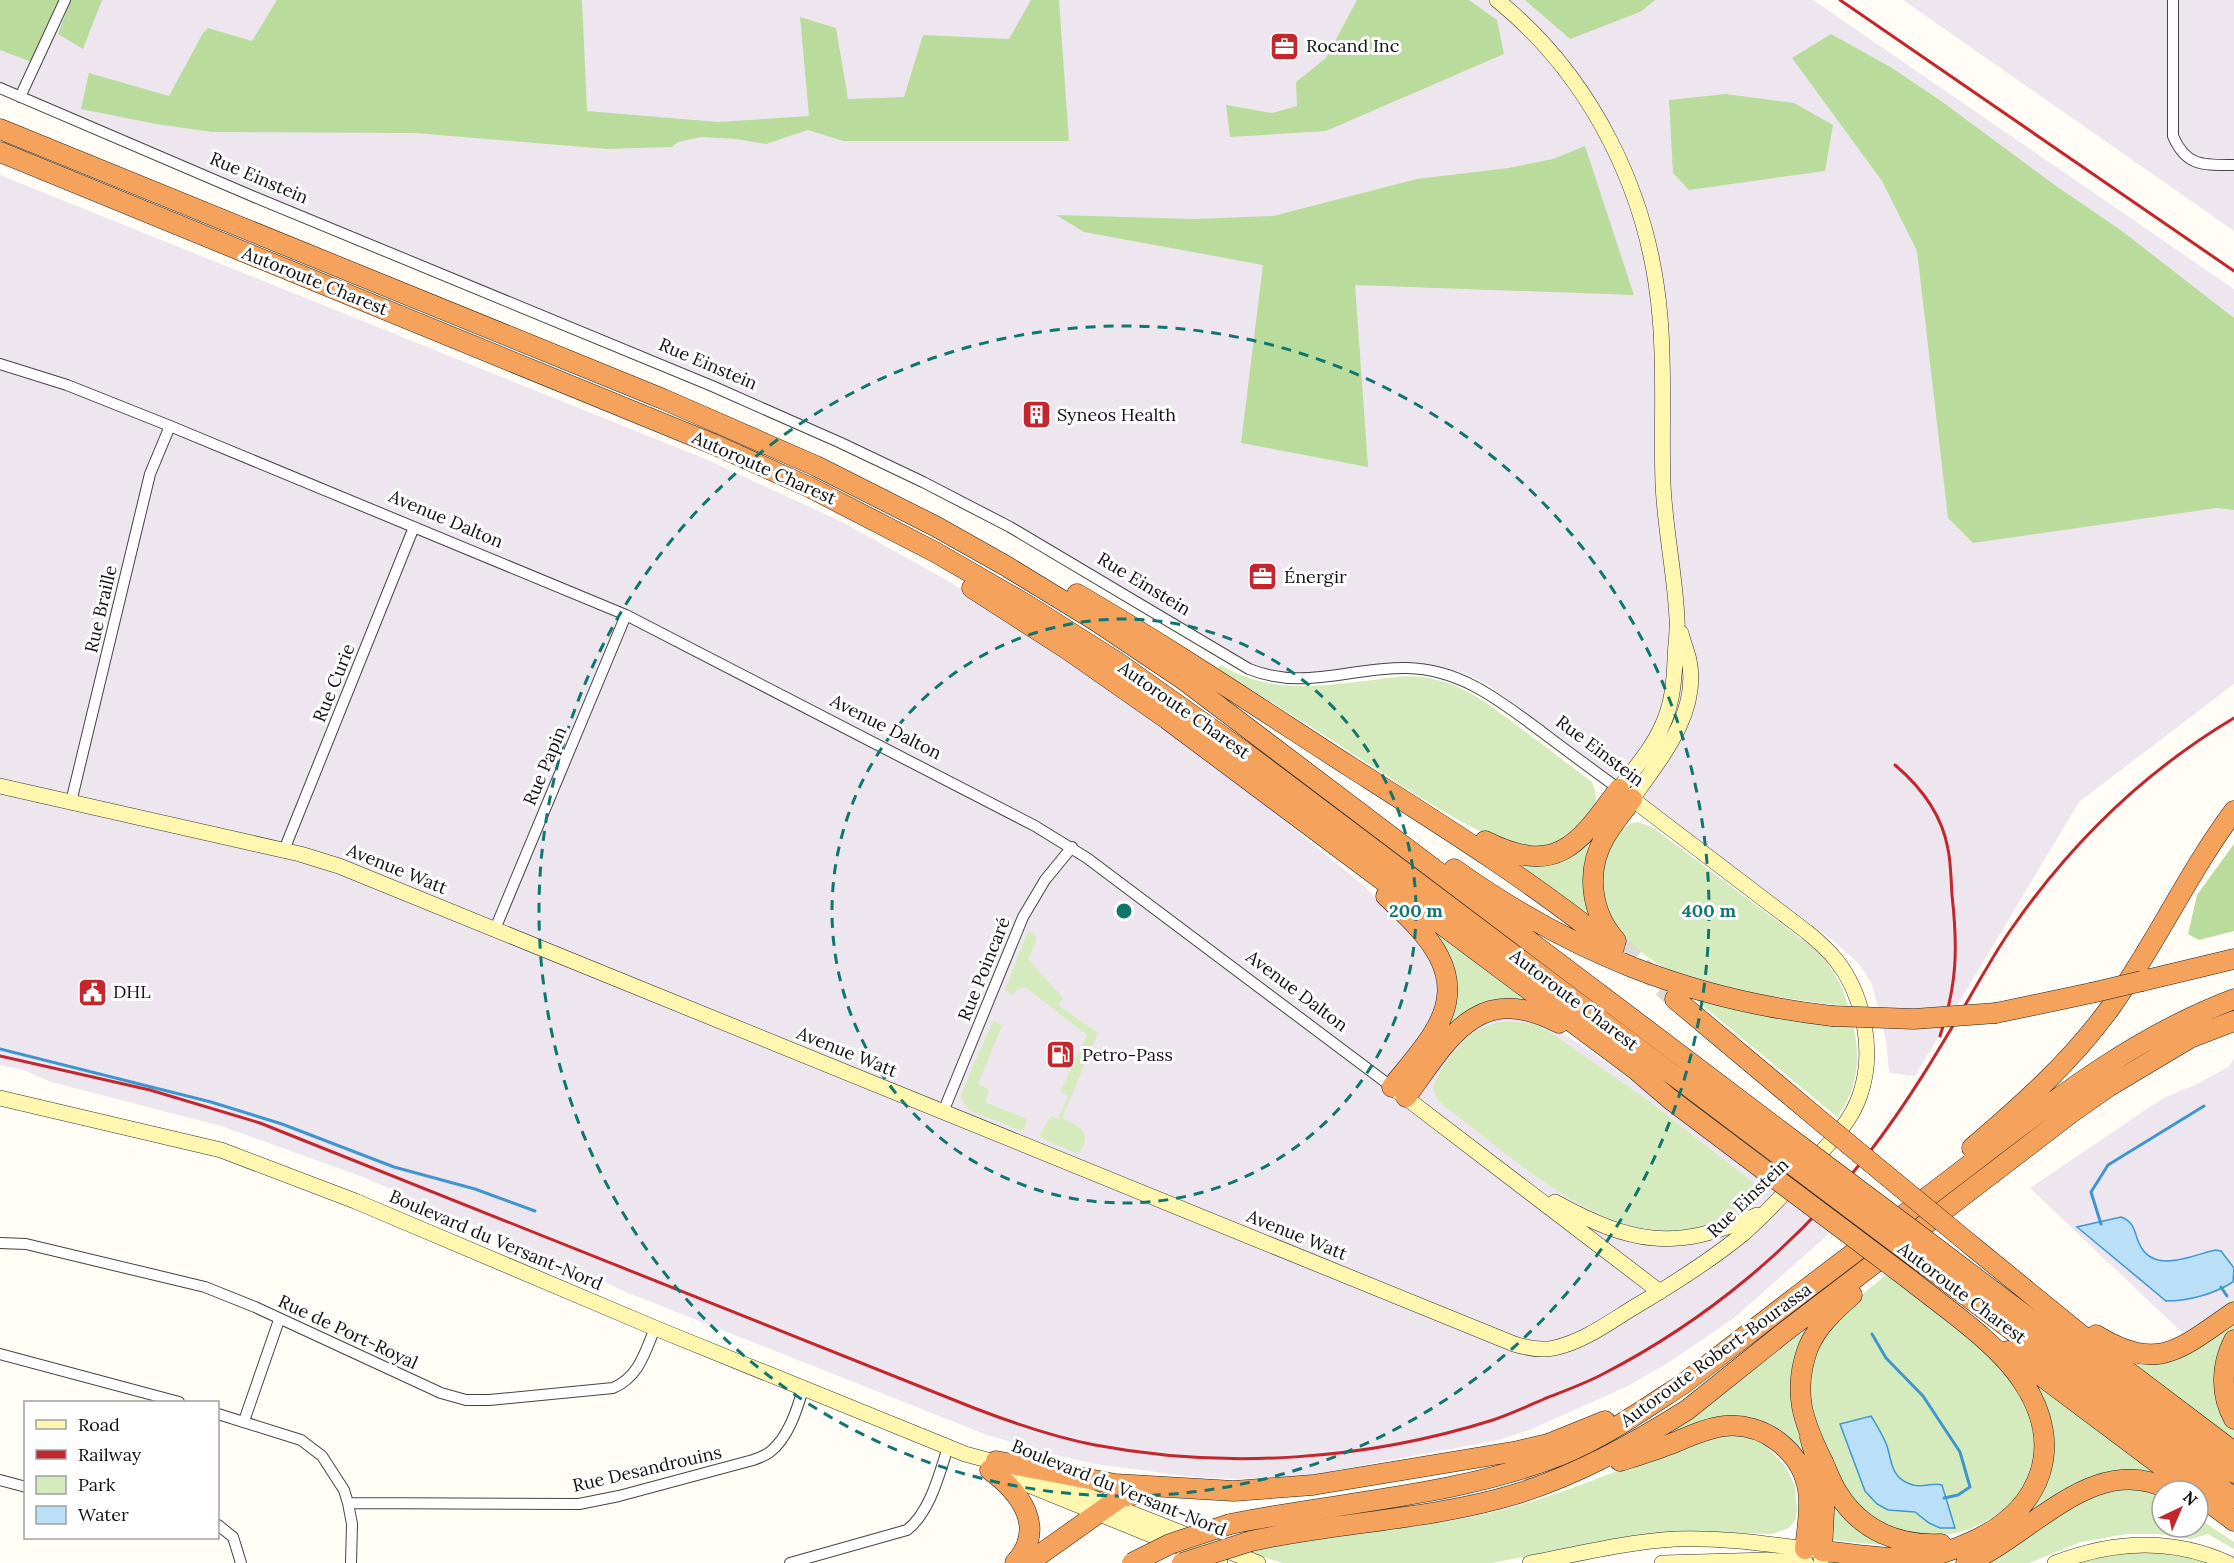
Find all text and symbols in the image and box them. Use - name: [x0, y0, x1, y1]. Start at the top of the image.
- office icon: Rocand Inc: [1269, 30, 1301, 62]
- place label: Rocand Inc: [1306, 34, 1399, 57]
- street label: Rue Einstein: [206, 146, 312, 209]
- street label: Autoroute Charest: [238, 240, 392, 320]
- street label: Rue Einstein: [655, 332, 761, 395]
- building icon: Syneos Health: [1020, 399, 1052, 431]
- place label: Syneos Health: [1057, 403, 1176, 426]
- street label: Autoroute Charest: [688, 425, 840, 510]
- street label: Avenue Dalton: [385, 484, 507, 553]
- street label: Rue Einstein: [1093, 547, 1195, 620]
- office icon: Énergir: [1247, 561, 1279, 593]
- street label: Rue Braille: [79, 563, 122, 655]
- place label: Énergir: [1284, 565, 1347, 588]
- street label: Rue Curie: [307, 640, 360, 725]
- street label: Autoroute Charest: [1113, 655, 1255, 764]
- street label: Avenue Dalton: [826, 688, 946, 764]
- street label: Rue Einstein: [1552, 710, 1649, 791]
- street label: Rue Papin: [518, 723, 571, 809]
- street label: Avenue Watt: [343, 838, 451, 899]
- text: 200 m: [1389, 899, 1443, 922]
- text: 400 m: [1682, 899, 1736, 922]
- centre of rings: [1114, 901, 1134, 921]
- street label: Rue Poincaré: [952, 913, 1015, 1024]
- street label: Autoroute Charest: [1505, 943, 1643, 1056]
- street label: Avenue Dalton: [1241, 944, 1353, 1036]
- public building icon: DHL: [76, 976, 108, 1008]
- place label: DHL: [113, 980, 151, 1003]
- street label: Avenue Watt: [793, 1021, 901, 1082]
- fuel station icon: Petro-Pass: [1045, 1039, 1077, 1071]
- place label: Petro-Pass: [1082, 1043, 1173, 1066]
- street label: Rue Einstein: [1702, 1153, 1793, 1242]
- street label: Boulevard du Versant-Nord: [386, 1184, 607, 1295]
- street label: Avenue Watt: [1243, 1204, 1351, 1265]
- street label: Autoroute Charest: [1893, 1236, 2031, 1349]
- street label: Autoroute Robert-Bourassa: [1615, 1278, 1816, 1432]
- street label: Rue de Port-Royal: [275, 1289, 422, 1374]
- legend: [24, 1401, 219, 1539]
- text: Road: [78, 1413, 120, 1436]
- street label: Boulevard du Versant-Nord: [1008, 1434, 1230, 1541]
- street label: Rue Desandrouins: [570, 1440, 724, 1497]
- text: Railway: [78, 1443, 142, 1466]
- text: Park: [78, 1473, 116, 1496]
- north arrow: [2150, 1479, 2210, 1539]
- text: N: [2179, 1487, 2202, 1510]
- text: Water: [78, 1503, 129, 1526]

